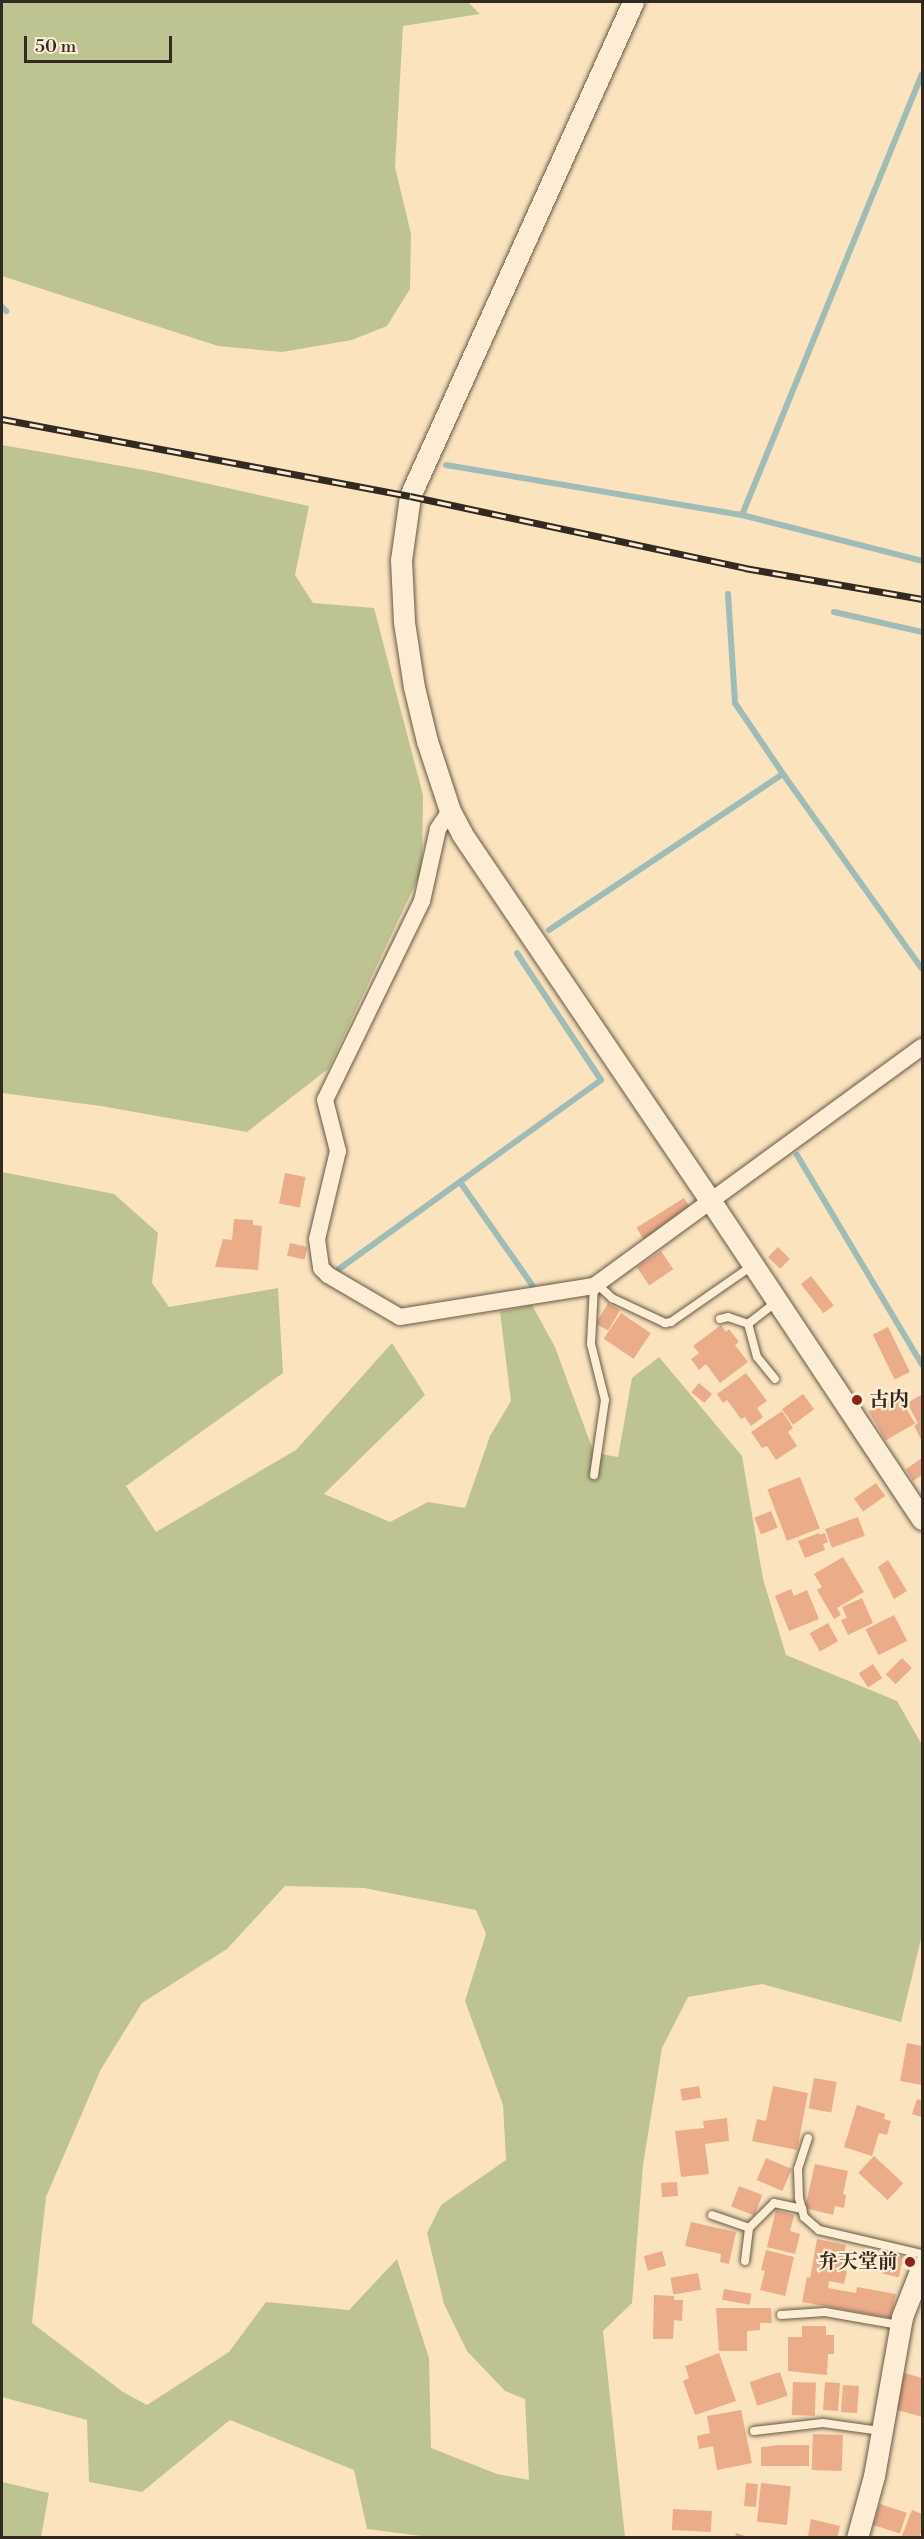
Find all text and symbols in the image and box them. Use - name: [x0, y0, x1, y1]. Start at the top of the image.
- scale bar: [27, 24, 176, 62]
- text: 50 m: [35, 35, 76, 58]
- place label: 古内: [869, 1388, 909, 1412]
- marker: 古内: [850, 1393, 864, 1407]
- place label: 弁天堂前: [818, 2250, 898, 2274]
- marker: 弁天堂前: [903, 2255, 917, 2269]

